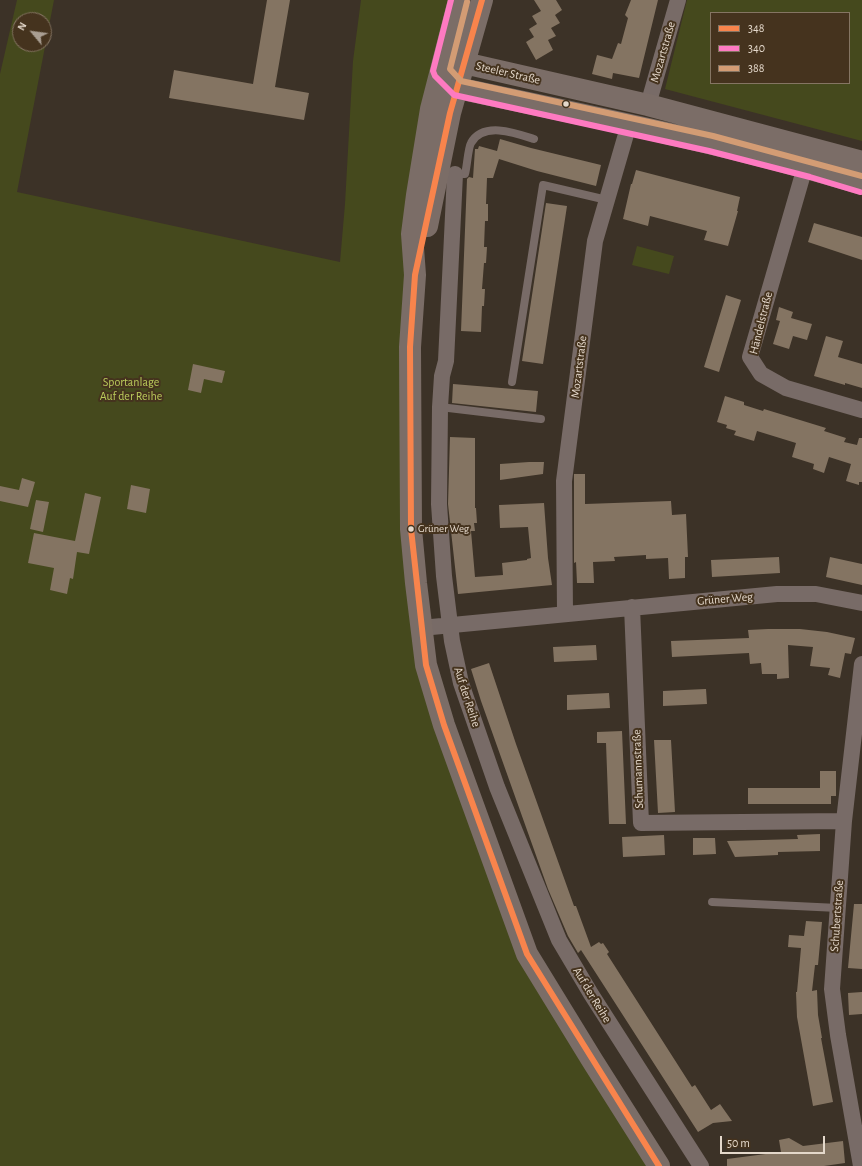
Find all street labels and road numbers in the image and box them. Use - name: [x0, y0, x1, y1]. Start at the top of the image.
- street label: Mozartstraße: [647, 20, 679, 84]
- street label: Steeler Straße: [474, 59, 542, 87]
- street label: Händelstraße: [746, 290, 776, 356]
- street label: Mozartstraße: [568, 335, 590, 399]
- street label: Grüner Weg: [697, 589, 753, 609]
- street label: Auf der Reihe: [451, 665, 483, 729]
- street label: Schumannstraße: [629, 729, 647, 809]
- street label: Schubertstraße: [827, 880, 847, 952]
- street label: Auf der Reihe: [570, 965, 614, 1025]

